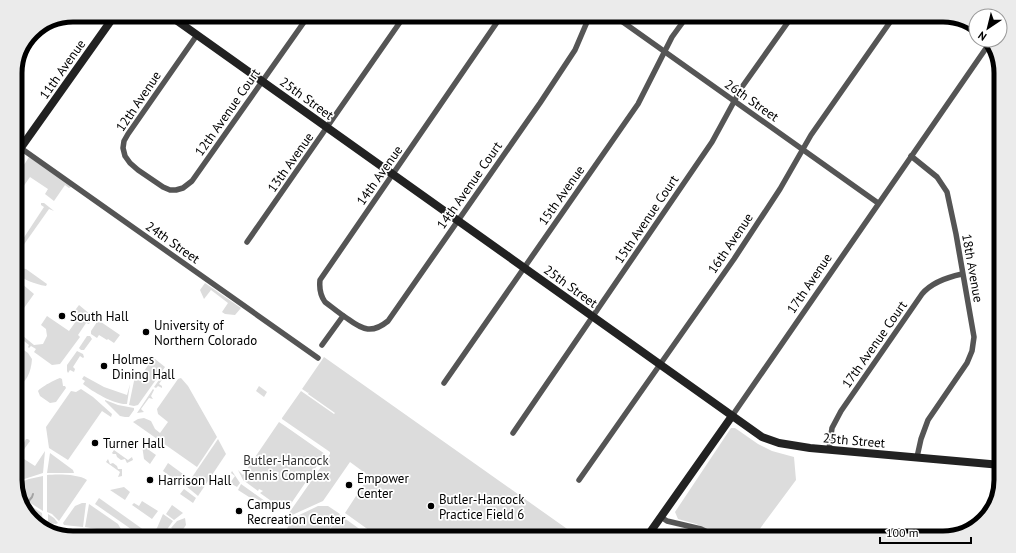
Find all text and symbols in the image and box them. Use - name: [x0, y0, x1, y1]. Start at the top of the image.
- north arrow: [968, 8, 1008, 48]
- text: N: [975, 28, 989, 44]
- street label: 11th Avenue: [36, 36, 89, 103]
- street label: 12th Avenue Court: [191, 65, 264, 159]
- street label: 12th Avenue: [112, 68, 165, 135]
- street label: 25th Street: [276, 73, 337, 124]
- street label: 26th Street: [721, 76, 783, 126]
- street label: 13th Avenue: [264, 129, 317, 196]
- street label: 14th Avenue Court: [433, 138, 506, 232]
- street label: 14th Avenue: [353, 142, 406, 209]
- street label: 15th Avenue: [535, 162, 588, 229]
- street label: 15th Avenue Court: [611, 171, 683, 267]
- street label: 16th Avenue: [704, 210, 757, 277]
- street label: 24th Street: [142, 218, 204, 268]
- street label: 18th Avenue: [958, 232, 987, 304]
- street label: 17th Avenue: [783, 250, 836, 317]
- street label: 25th Street: [540, 261, 601, 312]
- street label: 17th Avenue Court: [838, 297, 911, 391]
- place label: South Hall: [70, 308, 129, 325]
- marker: South Hall: [57, 311, 67, 321]
- place label: University of Northern Colorado: [154, 317, 257, 349]
- marker: University of Northern Colorado: [141, 327, 151, 337]
- place label: Holmes Dining Hall: [112, 351, 175, 383]
- marker: Holmes Dining Hall: [99, 361, 109, 371]
- street label: 25th Street: [822, 429, 886, 452]
- place label: Turner Hall: [103, 435, 165, 452]
- marker: Turner Hall: [90, 438, 100, 448]
- park label: Butler-Hancock Tennis Complex: [242, 452, 330, 484]
- place label: Empower Center: [357, 470, 409, 502]
- place label: Harrison Hall: [158, 472, 232, 489]
- marker: Harrison Hall: [145, 475, 155, 485]
- marker: Empower Center: [344, 480, 354, 490]
- place label: Butler-Hancock Practice Field 6: [439, 491, 525, 523]
- place label: Campus Recreation Center: [247, 496, 346, 528]
- marker: Butler-Hancock Practice Field 6: [426, 501, 436, 511]
- marker: Campus Recreation Center: [234, 506, 244, 516]
- scale bar: [880, 519, 971, 545]
- text: 100 m: [886, 525, 919, 540]

